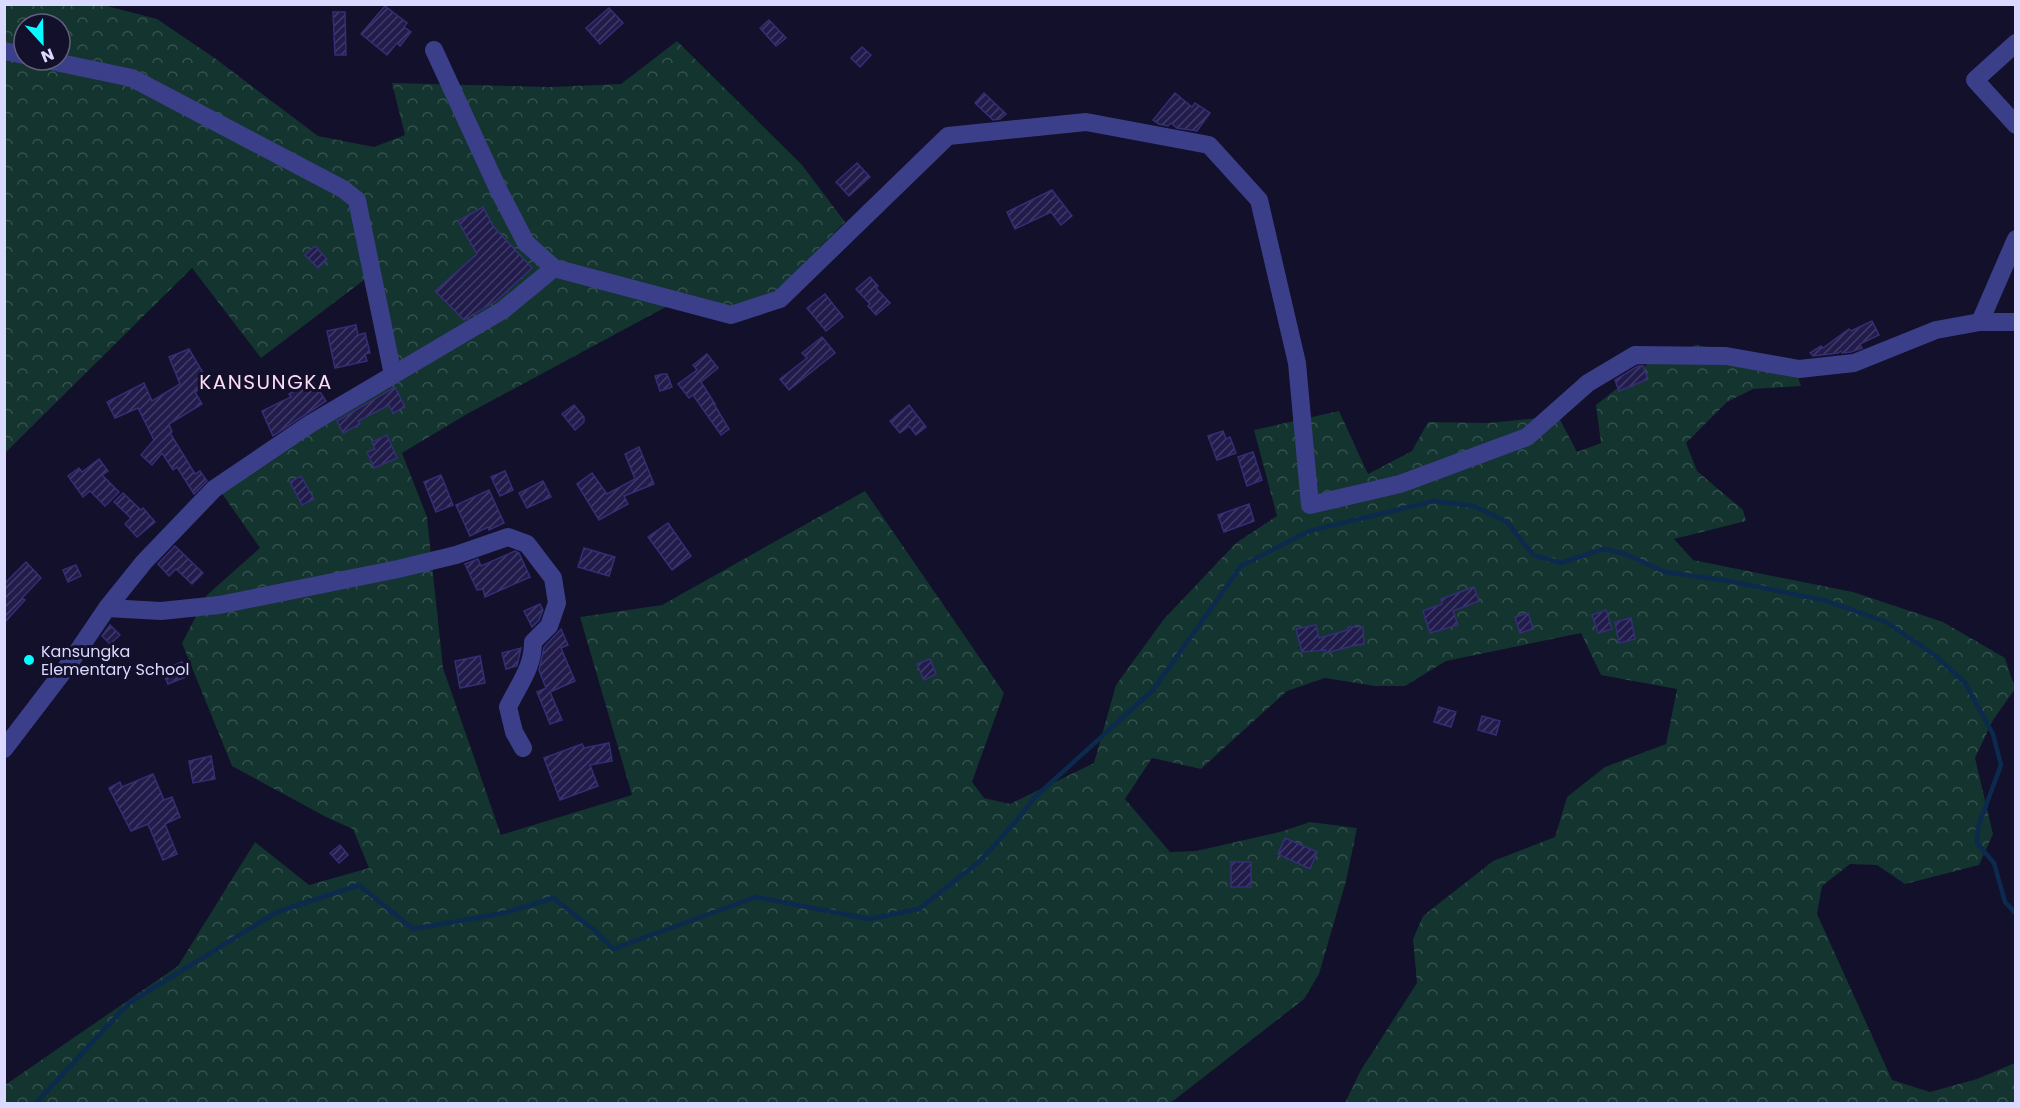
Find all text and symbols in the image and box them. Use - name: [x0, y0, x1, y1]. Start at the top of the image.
- north arrow: [12, 12, 72, 72]
- text: N: [38, 43, 57, 68]
- district label: KANSUNGKA: [199, 368, 333, 396]
- place label: Kansungka Elementary School: [41, 640, 189, 681]
- marker: Kansungka Elementary School: [22, 653, 36, 667]

